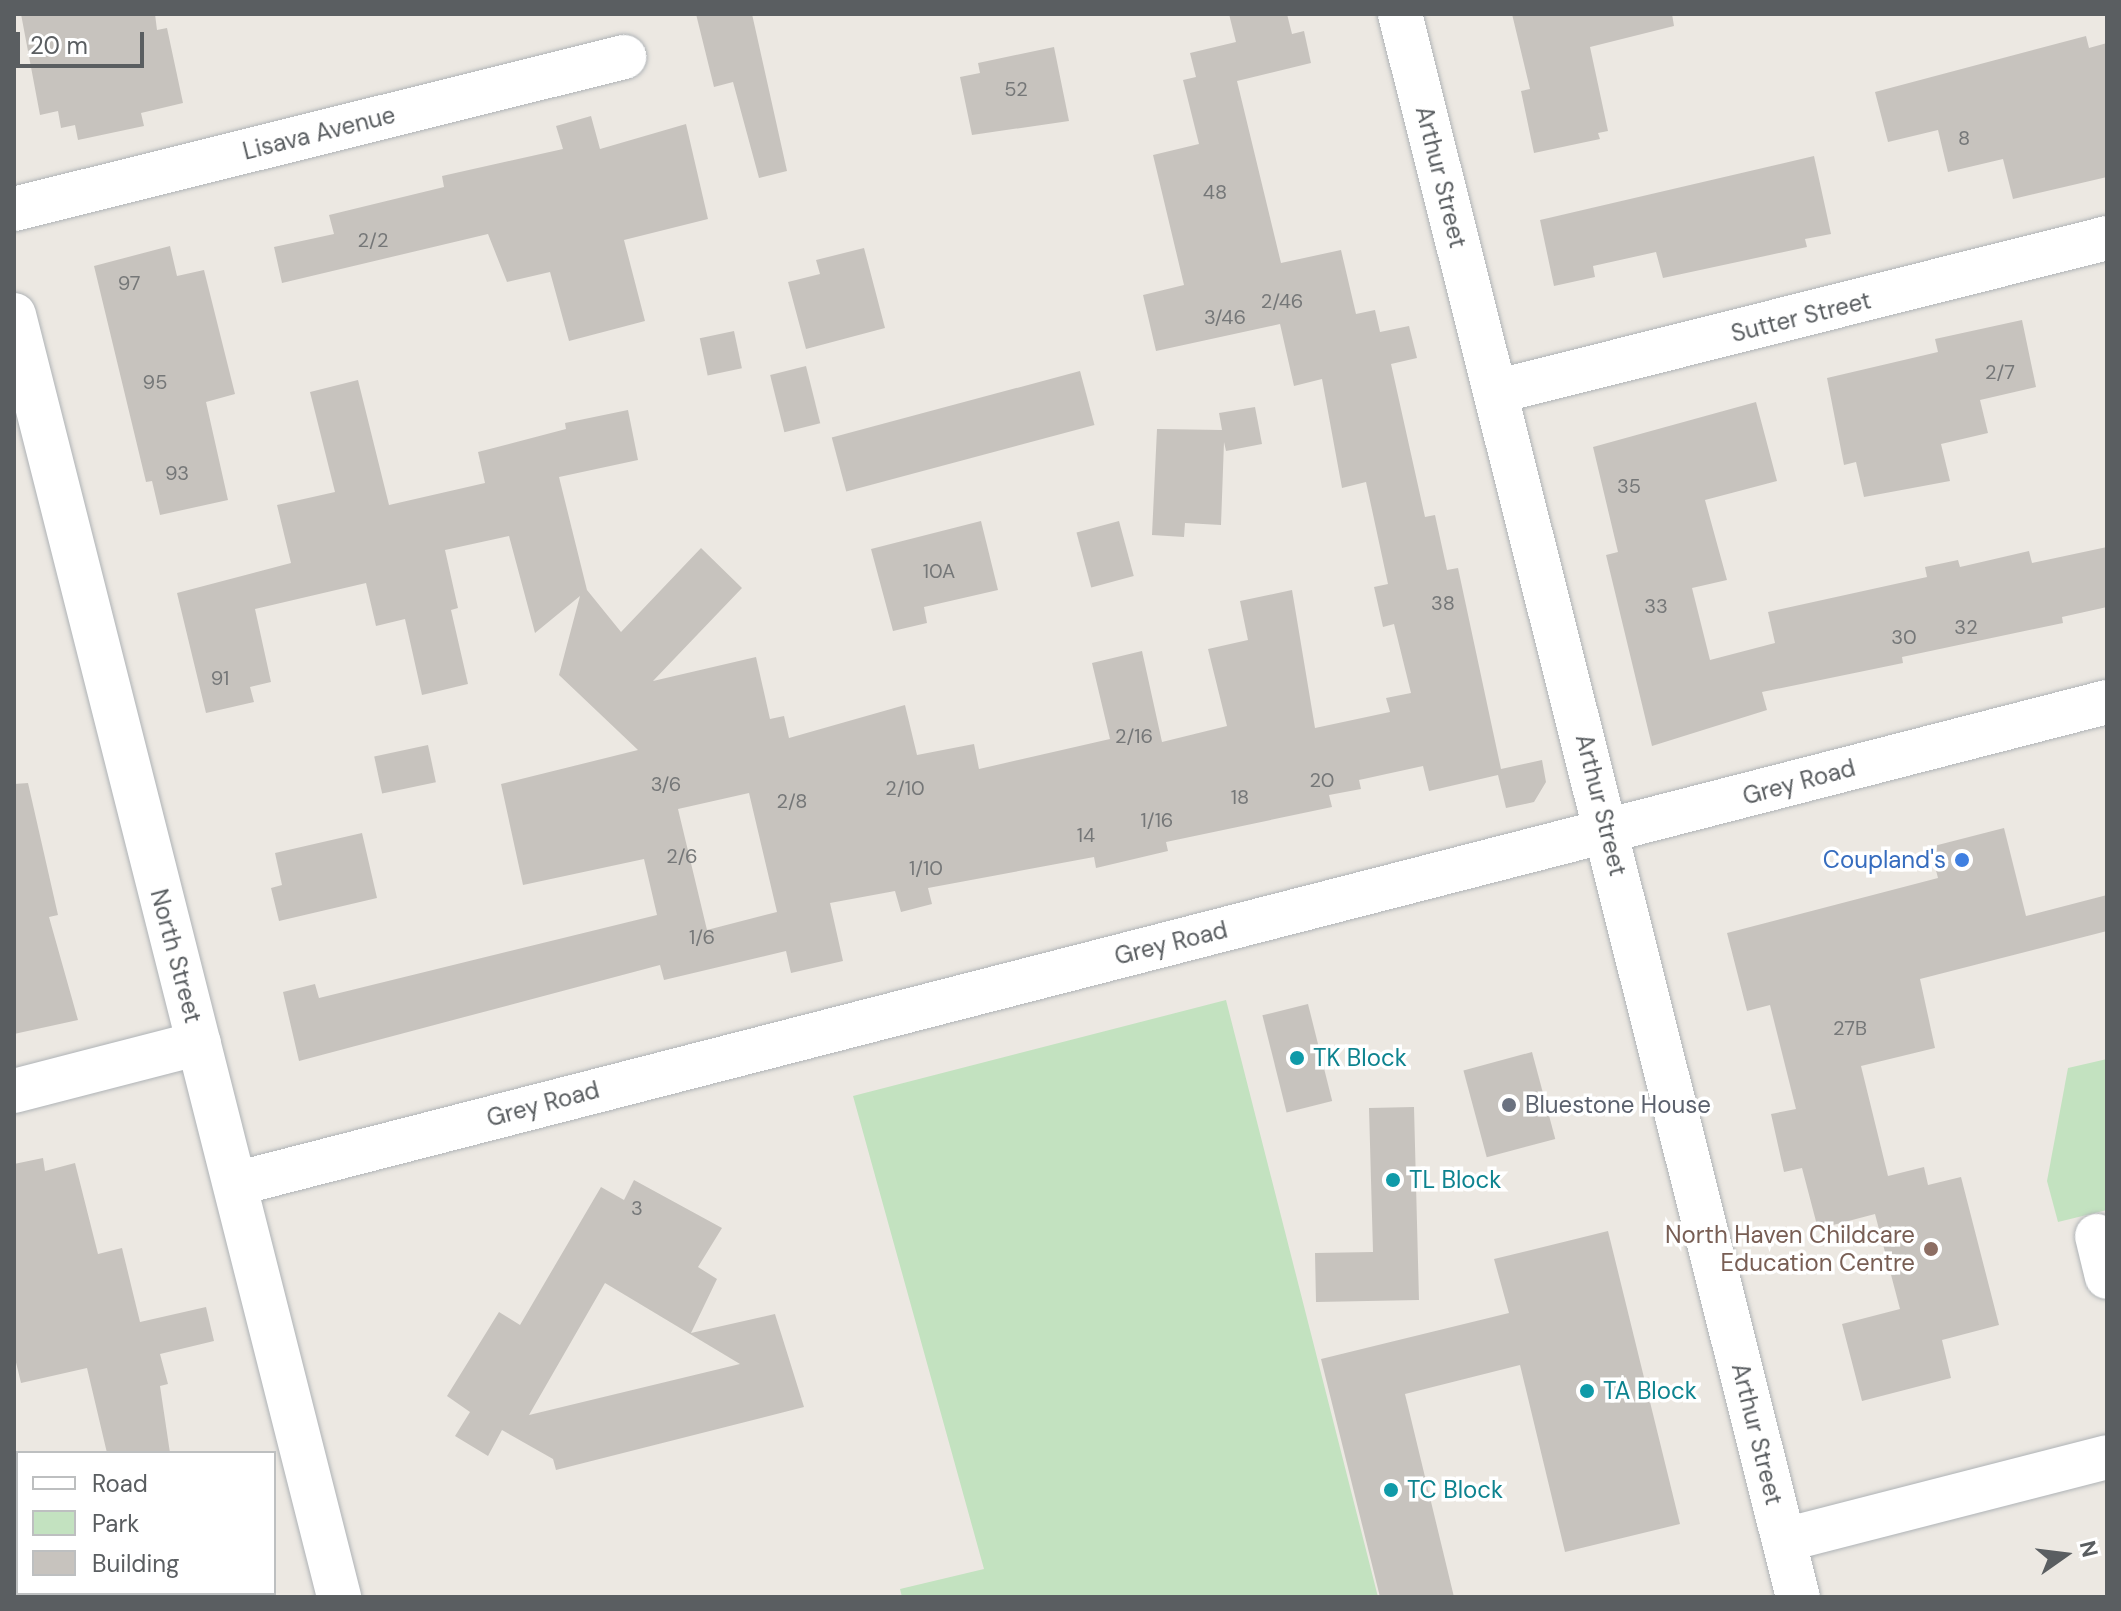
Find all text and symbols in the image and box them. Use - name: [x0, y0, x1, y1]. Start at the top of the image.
- scale bar: [20, 16, 148, 66]
- text: 20 m: [30, 30, 88, 61]
- house number: 52: [1004, 77, 1028, 101]
- street label: Lisava Avenue: [240, 100, 398, 166]
- street label: Arthur Street: [1409, 103, 1473, 251]
- house number: 8: [1958, 126, 1970, 150]
- house number: 48: [1203, 180, 1227, 204]
- house number: 2/2: [358, 228, 388, 252]
- house number: 97: [118, 271, 140, 295]
- street label: Sutter Street: [1728, 286, 1874, 348]
- house number: 2/46: [1261, 289, 1303, 313]
- house number: 3/46: [1204, 305, 1246, 329]
- house number: 2/7: [1985, 360, 2015, 384]
- house number: 95: [143, 370, 167, 394]
- house number: 93: [165, 461, 189, 485]
- house number: 35: [1617, 474, 1641, 498]
- house number: 10A: [923, 559, 955, 583]
- house number: 38: [1431, 591, 1455, 615]
- house number: 33: [1644, 594, 1668, 618]
- house number: 32: [1954, 615, 1978, 639]
- house number: 30: [1891, 625, 1917, 649]
- house number: 91: [211, 666, 229, 690]
- house number: 2/16: [1115, 724, 1153, 748]
- street label: Arthur Street: [1569, 731, 1633, 879]
- street label: Grey Road: [1740, 753, 1858, 811]
- house number: 20: [1310, 768, 1334, 792]
- house number: 3/6: [651, 772, 681, 796]
- house number: 2/10: [885, 776, 925, 800]
- house number: 18: [1231, 785, 1249, 809]
- house number: 2/8: [777, 789, 807, 813]
- house number: 1/16: [1141, 808, 1173, 832]
- house number: 14: [1077, 823, 1095, 847]
- house number: 2/6: [666, 844, 698, 868]
- place label: Coupland's: [1823, 846, 1946, 874]
- marker: Coupland's: [1953, 851, 1971, 869]
- house number: 1/10: [909, 856, 943, 880]
- street label: North Street: [144, 886, 208, 1026]
- street label: Grey Road: [1112, 915, 1230, 971]
- house number: 1/6: [689, 925, 715, 949]
- house number: 27B: [1833, 1016, 1867, 1040]
- place label: TK Block: [1313, 1044, 1407, 1072]
- marker: TK Block: [1288, 1049, 1306, 1067]
- street label: Grey Road: [484, 1075, 602, 1133]
- place label: Bluestone House: [1525, 1091, 1711, 1119]
- marker: Bluestone House: [1500, 1096, 1518, 1114]
- place label: TL Block: [1409, 1166, 1501, 1194]
- marker: TL Block: [1384, 1171, 1402, 1189]
- house number: 3: [631, 1196, 643, 1220]
- place label: North Haven Childcare Education Centre: [1665, 1221, 1915, 1277]
- marker: North Haven Childcare Education Centre: [1922, 1240, 1940, 1258]
- street label: Arthur Street: [1725, 1360, 1789, 1508]
- place label: TA Block: [1603, 1377, 1697, 1405]
- marker: TA Block: [1578, 1382, 1596, 1400]
- legend: [16, 1451, 276, 1595]
- text: Road: [92, 1468, 148, 1499]
- place label: TC Block: [1407, 1476, 1503, 1504]
- marker: TC Block: [1382, 1481, 1400, 1499]
- text: Park: [92, 1508, 139, 1539]
- north arrow: [2025, 1515, 2105, 1595]
- text: N: [2073, 1538, 2105, 1560]
- text: Building: [92, 1548, 179, 1579]

